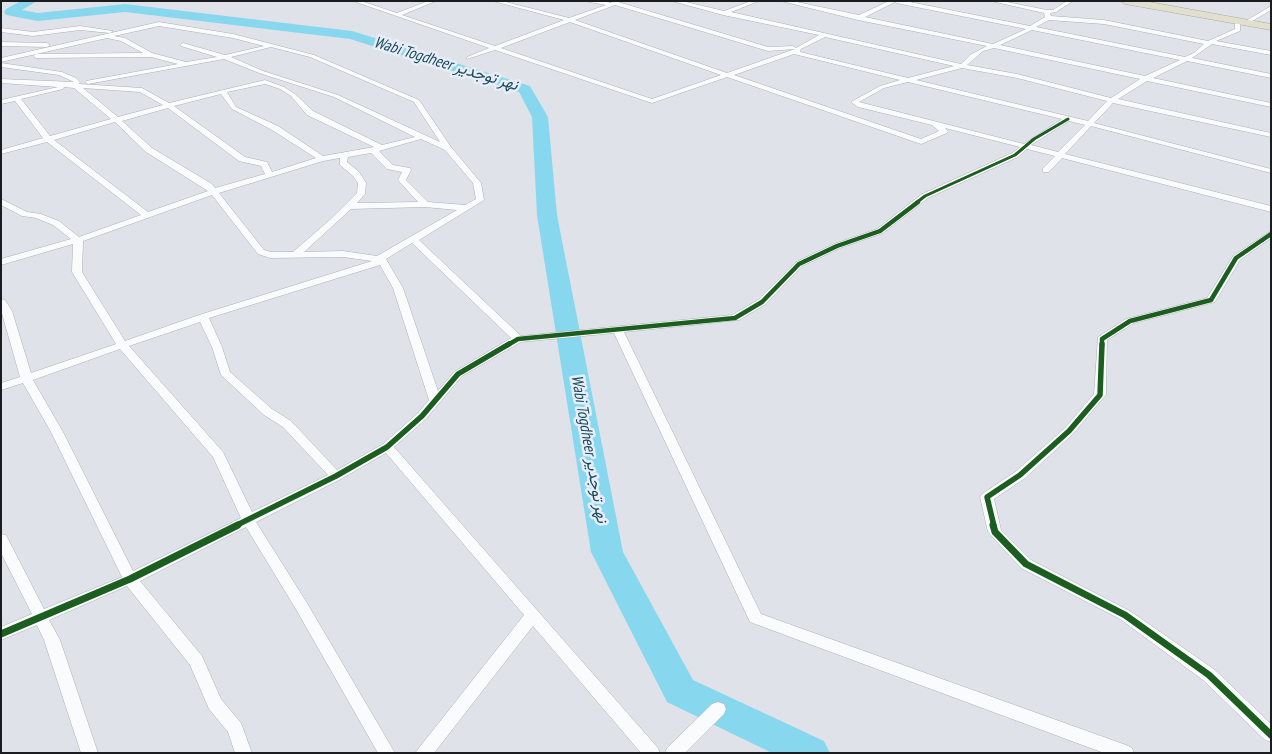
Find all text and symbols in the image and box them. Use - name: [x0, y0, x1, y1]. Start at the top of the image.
- water label: Wabi Togdheer نهر توجدير: [372, 33, 520, 95]
- water label: Wabi Togdheer نهر توجدير: [567, 374, 611, 524]

